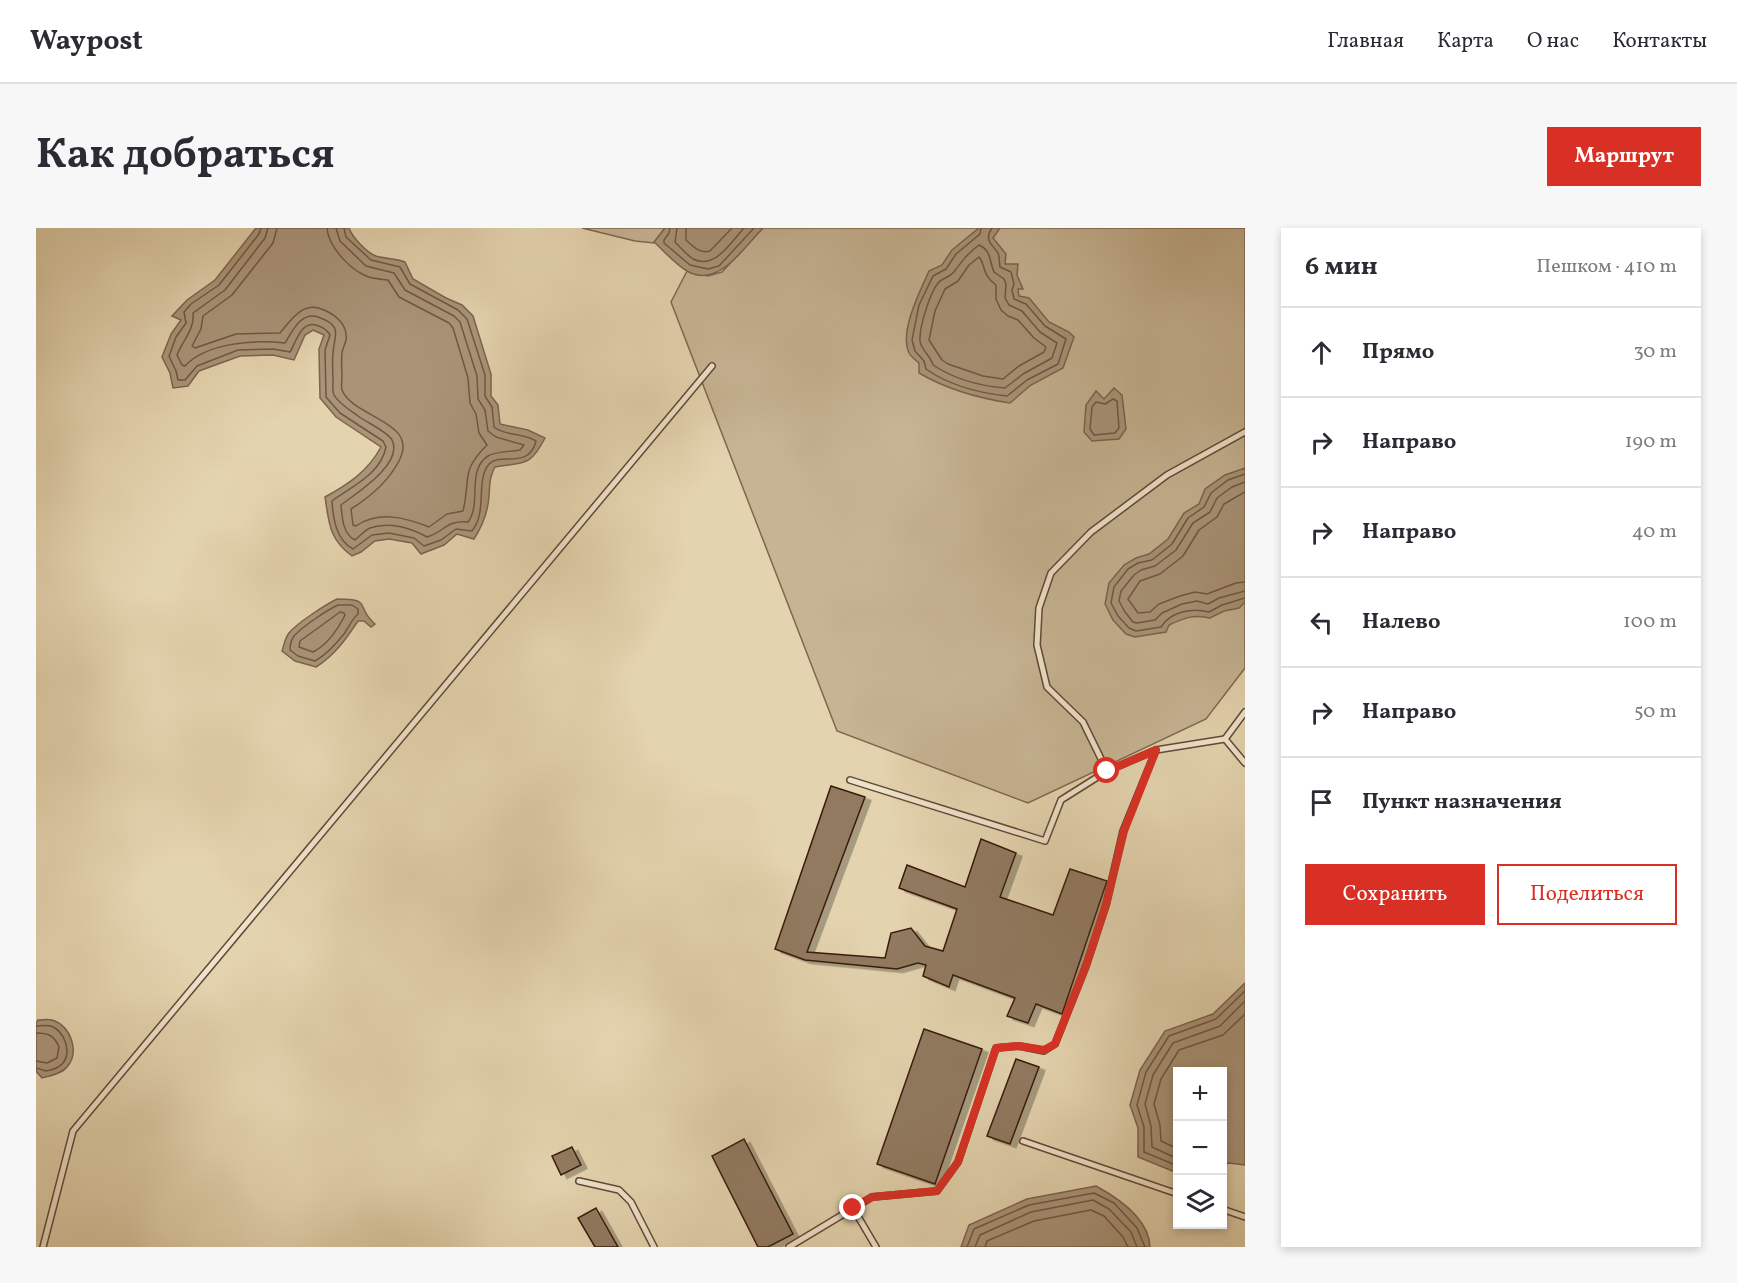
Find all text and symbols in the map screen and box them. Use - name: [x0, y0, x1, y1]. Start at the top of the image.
- text: Waypost: [30, 22, 143, 61]
- text: Главная: [1327, 27, 1404, 56]
- text: Карта: [1437, 27, 1494, 56]
- text: О нас: [1527, 27, 1579, 56]
- text: Контакты: [1612, 27, 1707, 56]
- text: Как добраться: [36, 127, 335, 186]
- button: Маршрут: [1547, 127, 1701, 186]
- text: 6 мин: [1305, 249, 1378, 285]
- text: Пешком · 410 m: [1536, 253, 1677, 281]
- icon: ahead: [1305, 336, 1338, 369]
- text: Прямо: [1362, 337, 1434, 368]
- text: 30 m: [1633, 338, 1677, 366]
- icon: right: [1305, 426, 1338, 459]
- text: Направо: [1362, 427, 1456, 458]
- text: 190 m: [1625, 428, 1677, 456]
- icon: right: [1305, 516, 1338, 549]
- text: Направо: [1362, 517, 1456, 548]
- text: 40 m: [1632, 518, 1677, 546]
- icon: left: [1305, 606, 1338, 639]
- text: Налево: [1362, 607, 1441, 638]
- text: 100 m: [1623, 608, 1677, 636]
- icon: right: [1305, 696, 1338, 729]
- text: Направо: [1362, 697, 1456, 728]
- text: 50 m: [1634, 698, 1677, 726]
- route start: [1093, 757, 1119, 783]
- icon: arrive: [1305, 786, 1338, 819]
- text: Пункт назначения: [1362, 787, 1562, 818]
- button: Сохранить: [1305, 864, 1485, 925]
- button: Поделиться: [1497, 864, 1677, 925]
- map controls: [1173, 1067, 1227, 1229]
- button: +: [1173, 1067, 1227, 1121]
- button: −: [1173, 1121, 1227, 1175]
- button: layers: [1173, 1175, 1227, 1229]
- route end: [839, 1194, 865, 1220]

